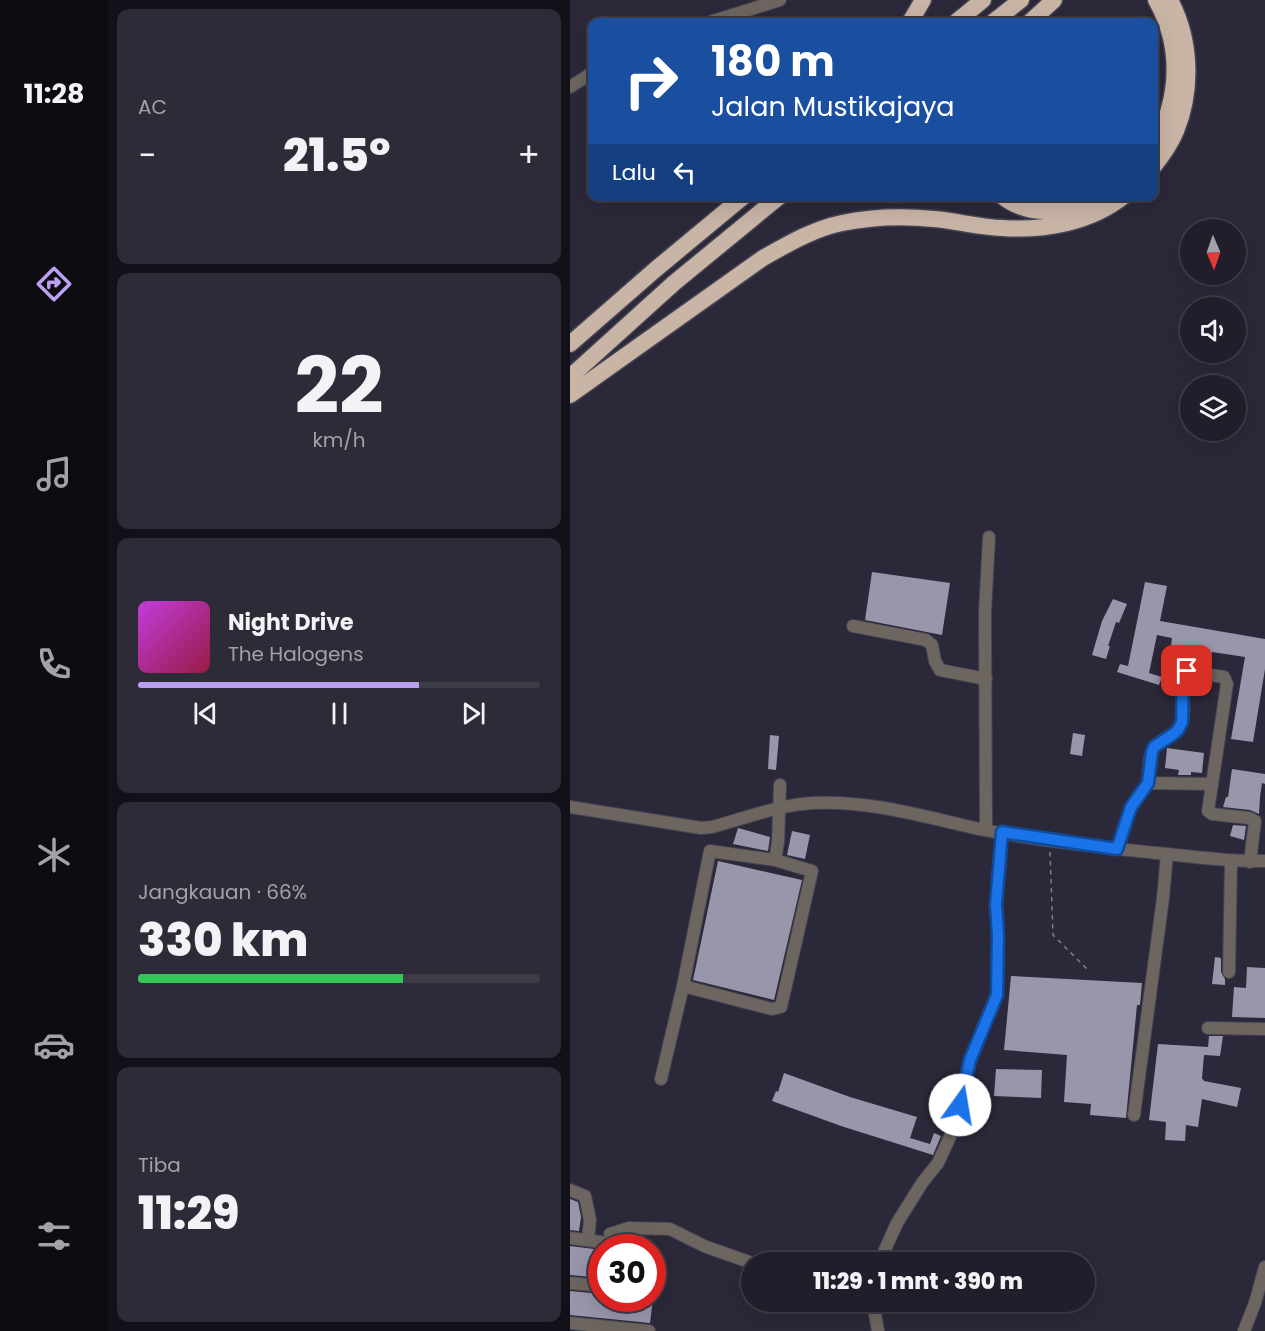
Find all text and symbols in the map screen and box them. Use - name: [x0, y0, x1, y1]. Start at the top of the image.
- text: 180 m: [711, 32, 835, 91]
- icon: right: [612, 42, 690, 120]
- text: 11:28: [24, 75, 84, 112]
- text: Jalan Mustikajaya: [711, 88, 955, 125]
- text: AC: [138, 93, 167, 121]
- text: 21.5°: [283, 124, 391, 187]
- text: −: [138, 132, 156, 179]
- text: +: [517, 132, 540, 179]
- icon: left: [668, 156, 701, 189]
- text: Lalu: [612, 157, 656, 188]
- north arrow: [1180, 219, 1246, 285]
- map controls: [1180, 219, 1246, 441]
- icon: directions: [33, 263, 75, 305]
- button: sound: [1180, 297, 1246, 363]
- text: 22: [294, 331, 384, 440]
- button: layers: [1180, 375, 1246, 441]
- text: km/h: [312, 426, 366, 454]
- icon: music: [33, 453, 75, 495]
- text: Night Drive: [228, 607, 354, 638]
- text: The Halogens: [228, 640, 364, 668]
- icon: phone: [33, 643, 75, 685]
- pin: [1161, 645, 1212, 696]
- icon: arrive: [1170, 654, 1203, 687]
- icon: previous: [189, 697, 222, 730]
- icon: pause: [323, 697, 356, 730]
- icon: next: [457, 697, 490, 730]
- icon: climate: [33, 834, 75, 876]
- text: Jangkauan · 66%: [138, 878, 307, 906]
- text: 330 km: [138, 909, 308, 972]
- icon: car: [33, 1024, 75, 1066]
- position arrow: [928, 1073, 992, 1137]
- text: Tiba: [138, 1151, 181, 1179]
- text: 11:29: [138, 1182, 239, 1245]
- icon: filters: [33, 1215, 75, 1257]
- speed limit sign: 30: [588, 1234, 666, 1312]
- text: 11:29 · 1 mnt · 390 m: [813, 1266, 1023, 1297]

